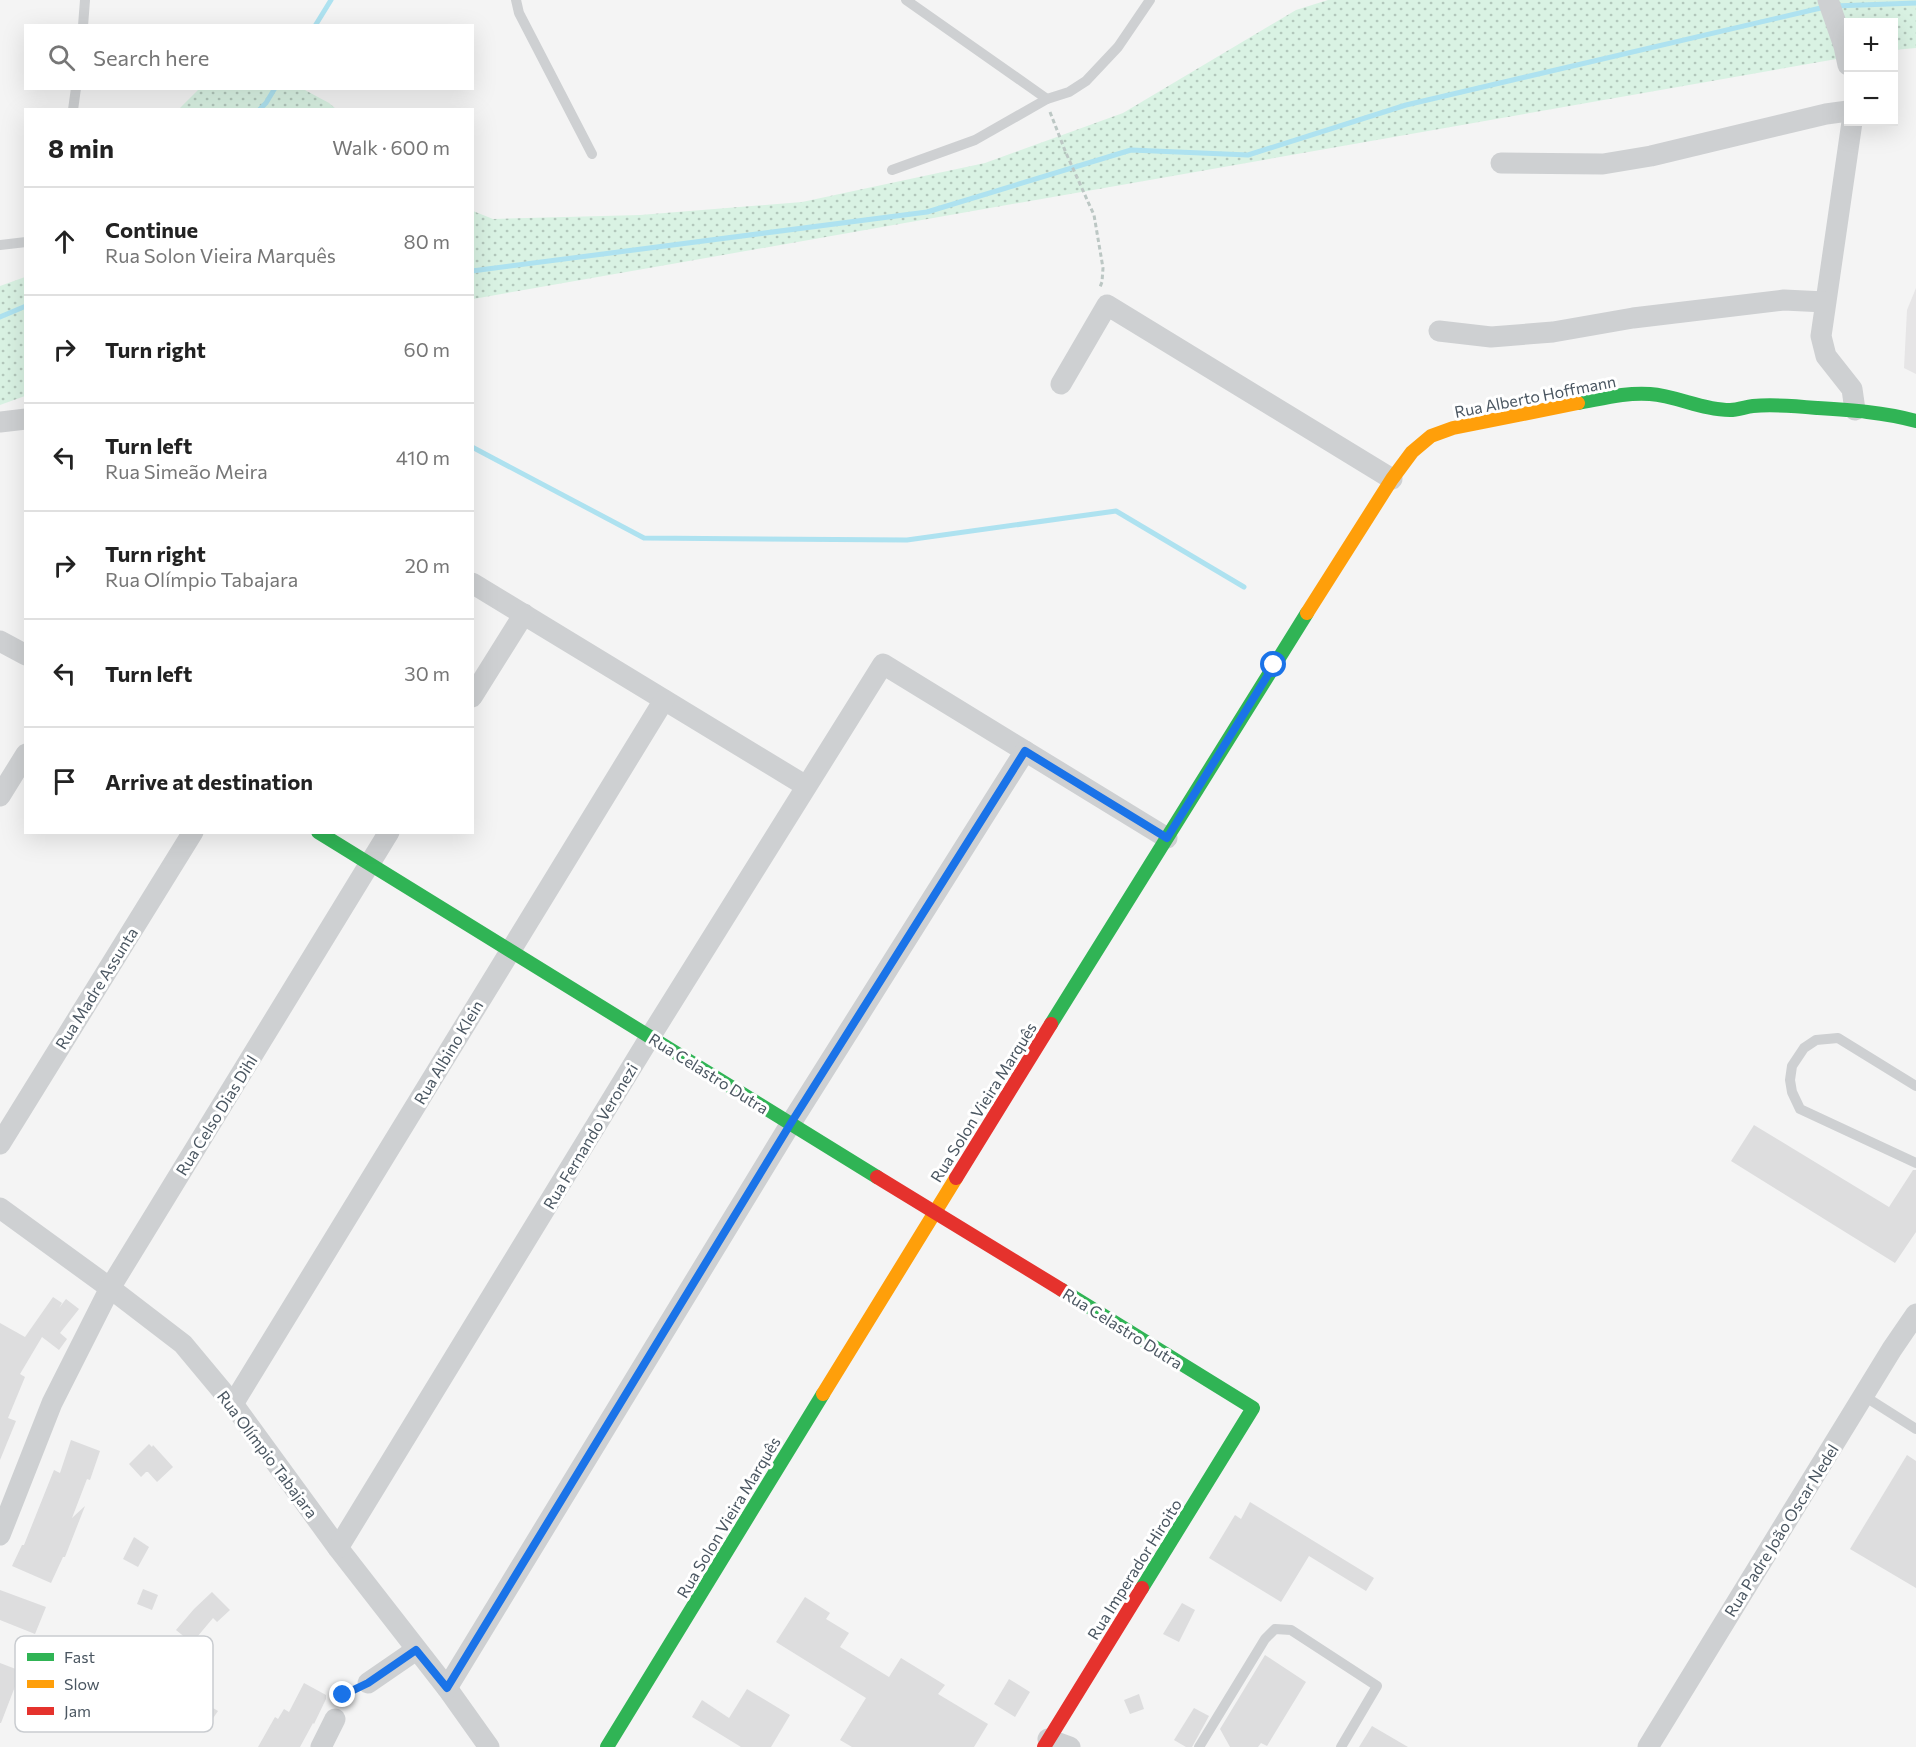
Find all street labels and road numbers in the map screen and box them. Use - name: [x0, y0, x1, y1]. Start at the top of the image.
- street label: Rua Alberto Hoffmann: [1453, 371, 1617, 421]
- street label: Rua Madre Assunta: [51, 924, 141, 1052]
- street label: Rua Albino Klein: [409, 997, 487, 1107]
- street label: Rua Solon Vieira Marquês: [926, 1019, 1040, 1185]
- street label: Rua Celastro Dutra: [646, 1029, 772, 1117]
- street label: Rua Celso Dias Dihl: [171, 1051, 261, 1179]
- street label: Rua Fernando Veronezi: [539, 1060, 641, 1212]
- street label: Rua Celastro Dutra: [1060, 1284, 1186, 1372]
- street label: Rua Olímpio Tabajara: [214, 1387, 322, 1521]
- street label: Rua Solon Vieira Marquês: [672, 1433, 784, 1601]
- street label: Rua Padre João Oscar Nedel: [1720, 1440, 1842, 1620]
- street label: Rua Imperador Hiroito: [1083, 1495, 1185, 1643]

